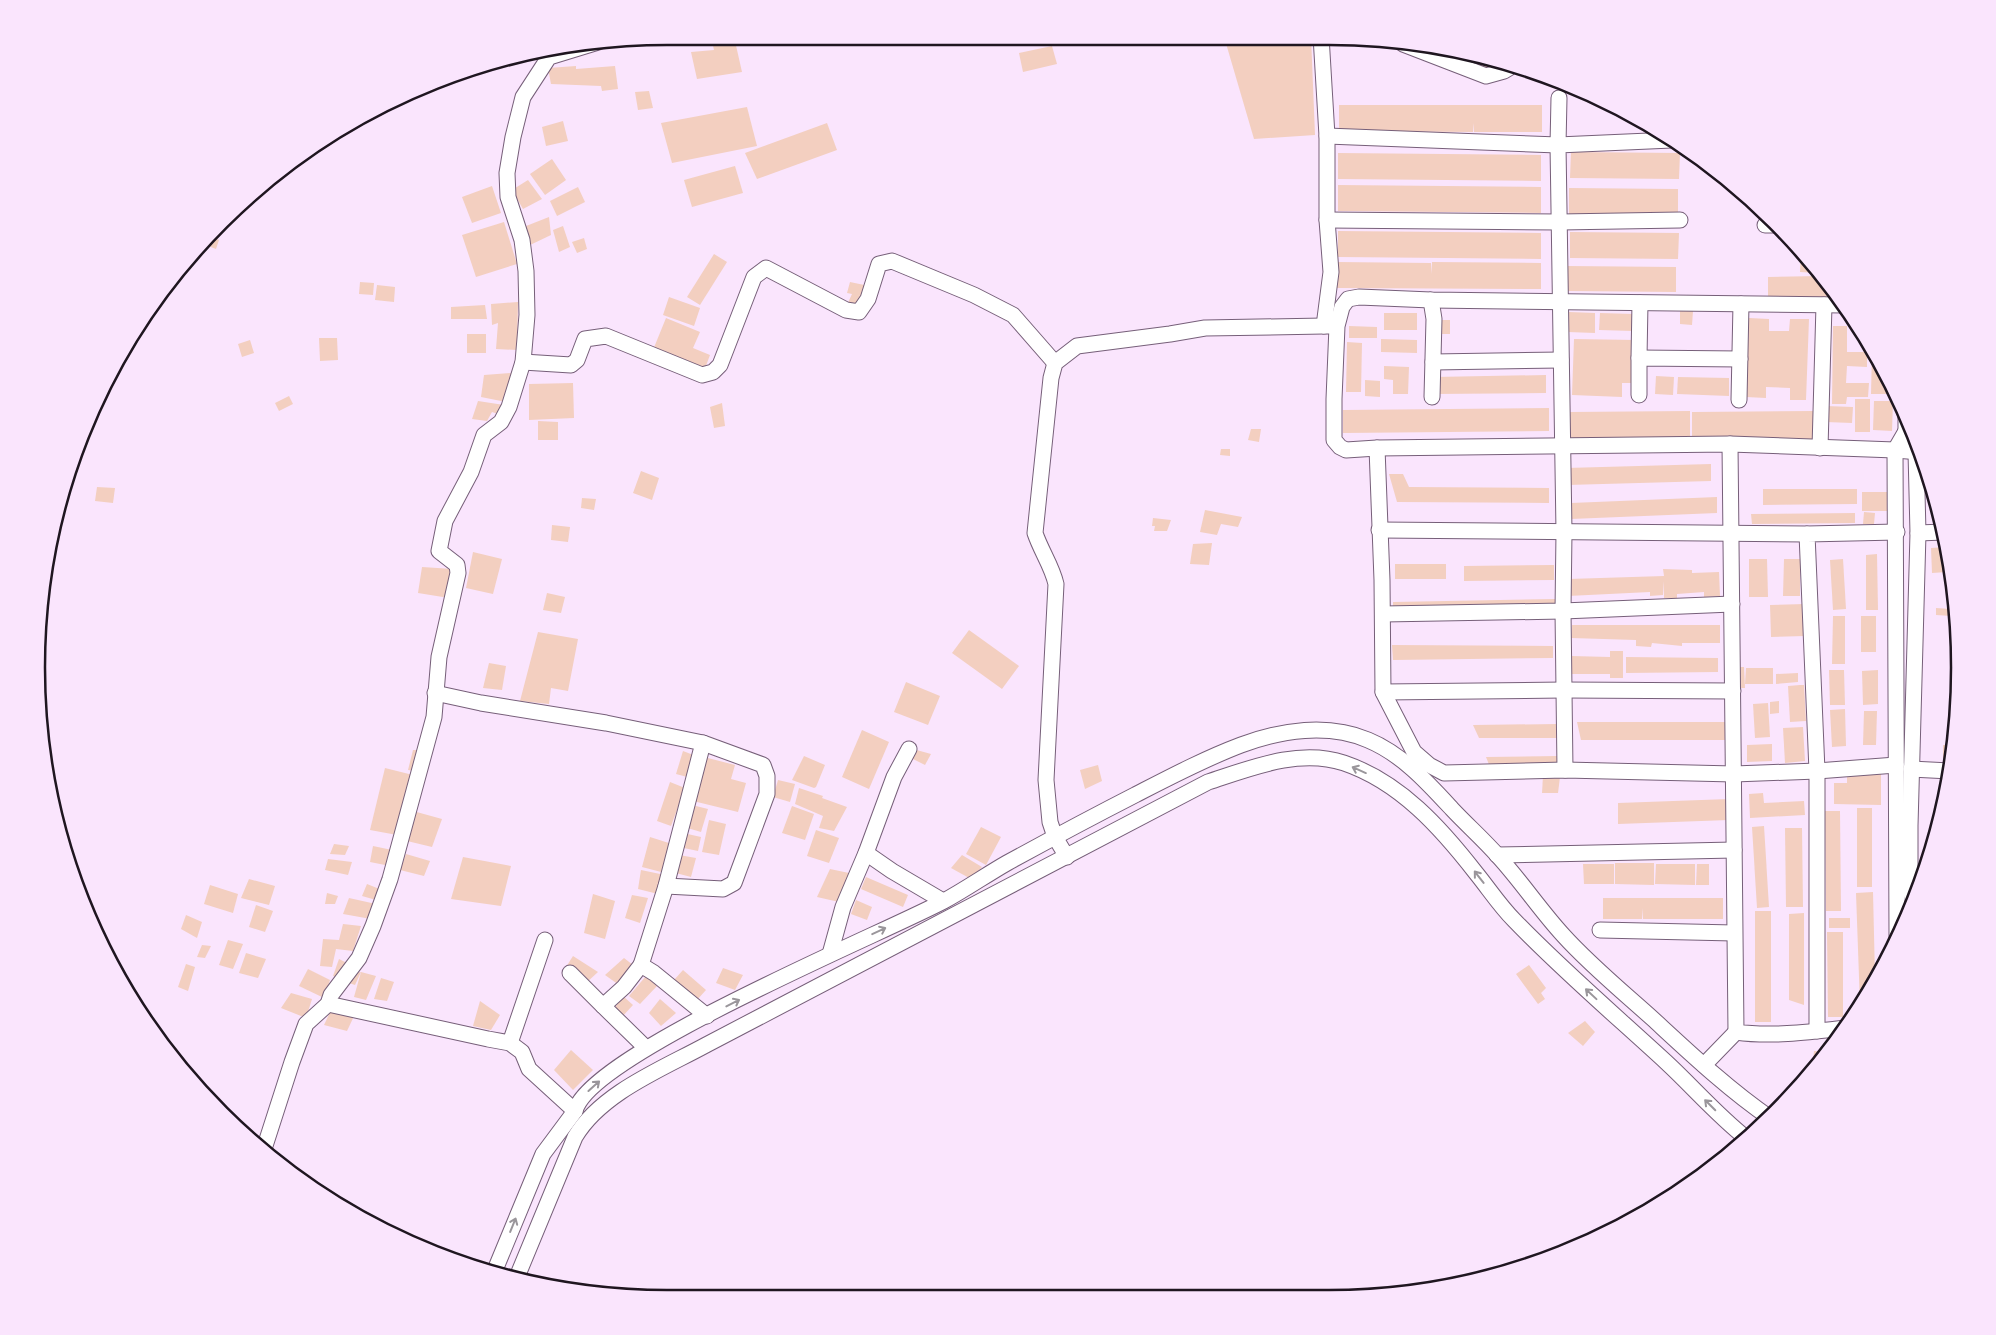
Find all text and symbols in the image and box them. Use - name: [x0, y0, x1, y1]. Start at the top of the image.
- one-way arrow: [1352, 764, 1367, 774]
- one-way arrow: [1474, 870, 1484, 884]
- one-way arrow: [871, 926, 886, 935]
- one-way arrow: [1585, 988, 1598, 999]
- one-way arrow: [725, 998, 740, 1007]
- one-way arrow: [588, 1080, 601, 1092]
- one-way arrow: [1704, 1099, 1716, 1111]
- one-way arrow: [509, 1218, 519, 1233]

